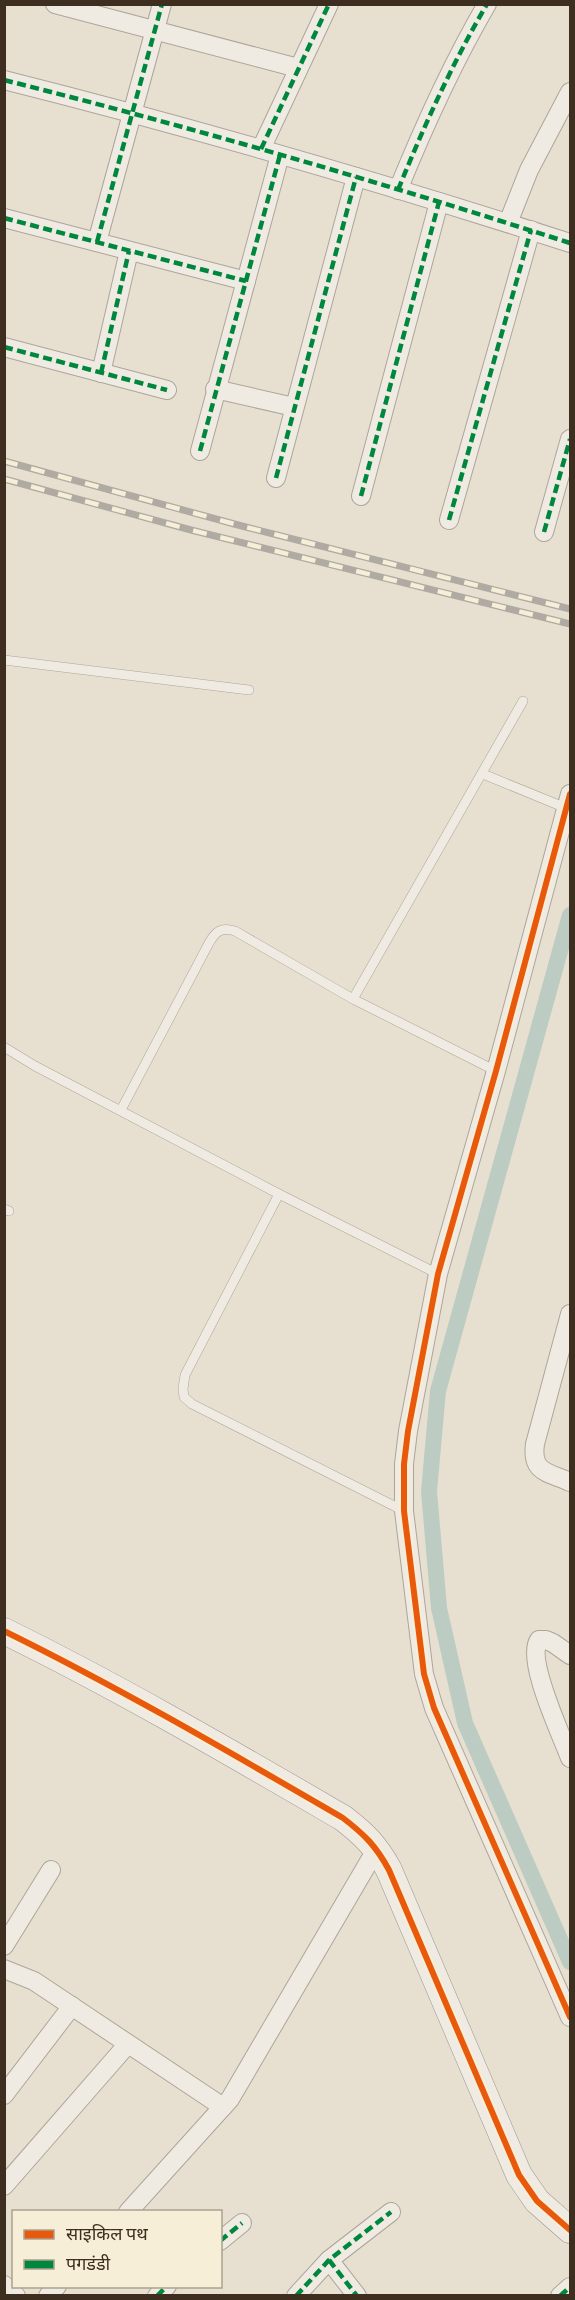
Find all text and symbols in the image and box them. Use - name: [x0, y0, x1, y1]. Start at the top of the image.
- legend: [12, 2210, 222, 2288]
- text: साइकिल पथ: [66, 2223, 148, 2245]
- text: पगडंडी: [66, 2253, 111, 2275]

